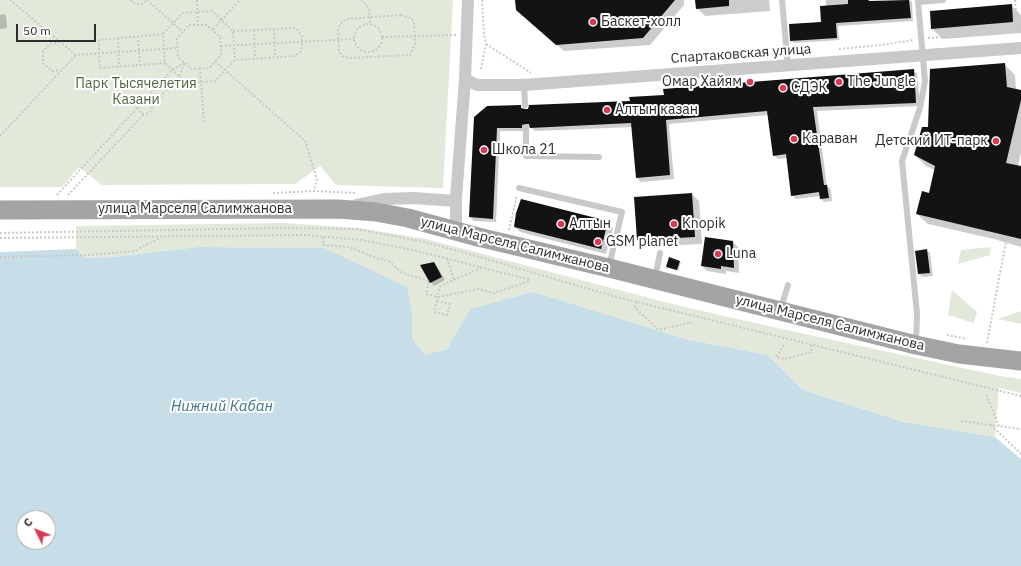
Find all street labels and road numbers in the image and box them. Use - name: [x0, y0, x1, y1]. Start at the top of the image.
- street label: Спартаковская улица: [670, 41, 812, 67]
- street label: улица Марселя Салимжанова: [98, 201, 292, 217]
- street label: улица Марселя Салимжанова: [419, 213, 611, 277]
- street label: улица Марселя Салимжанова: [734, 291, 926, 355]

